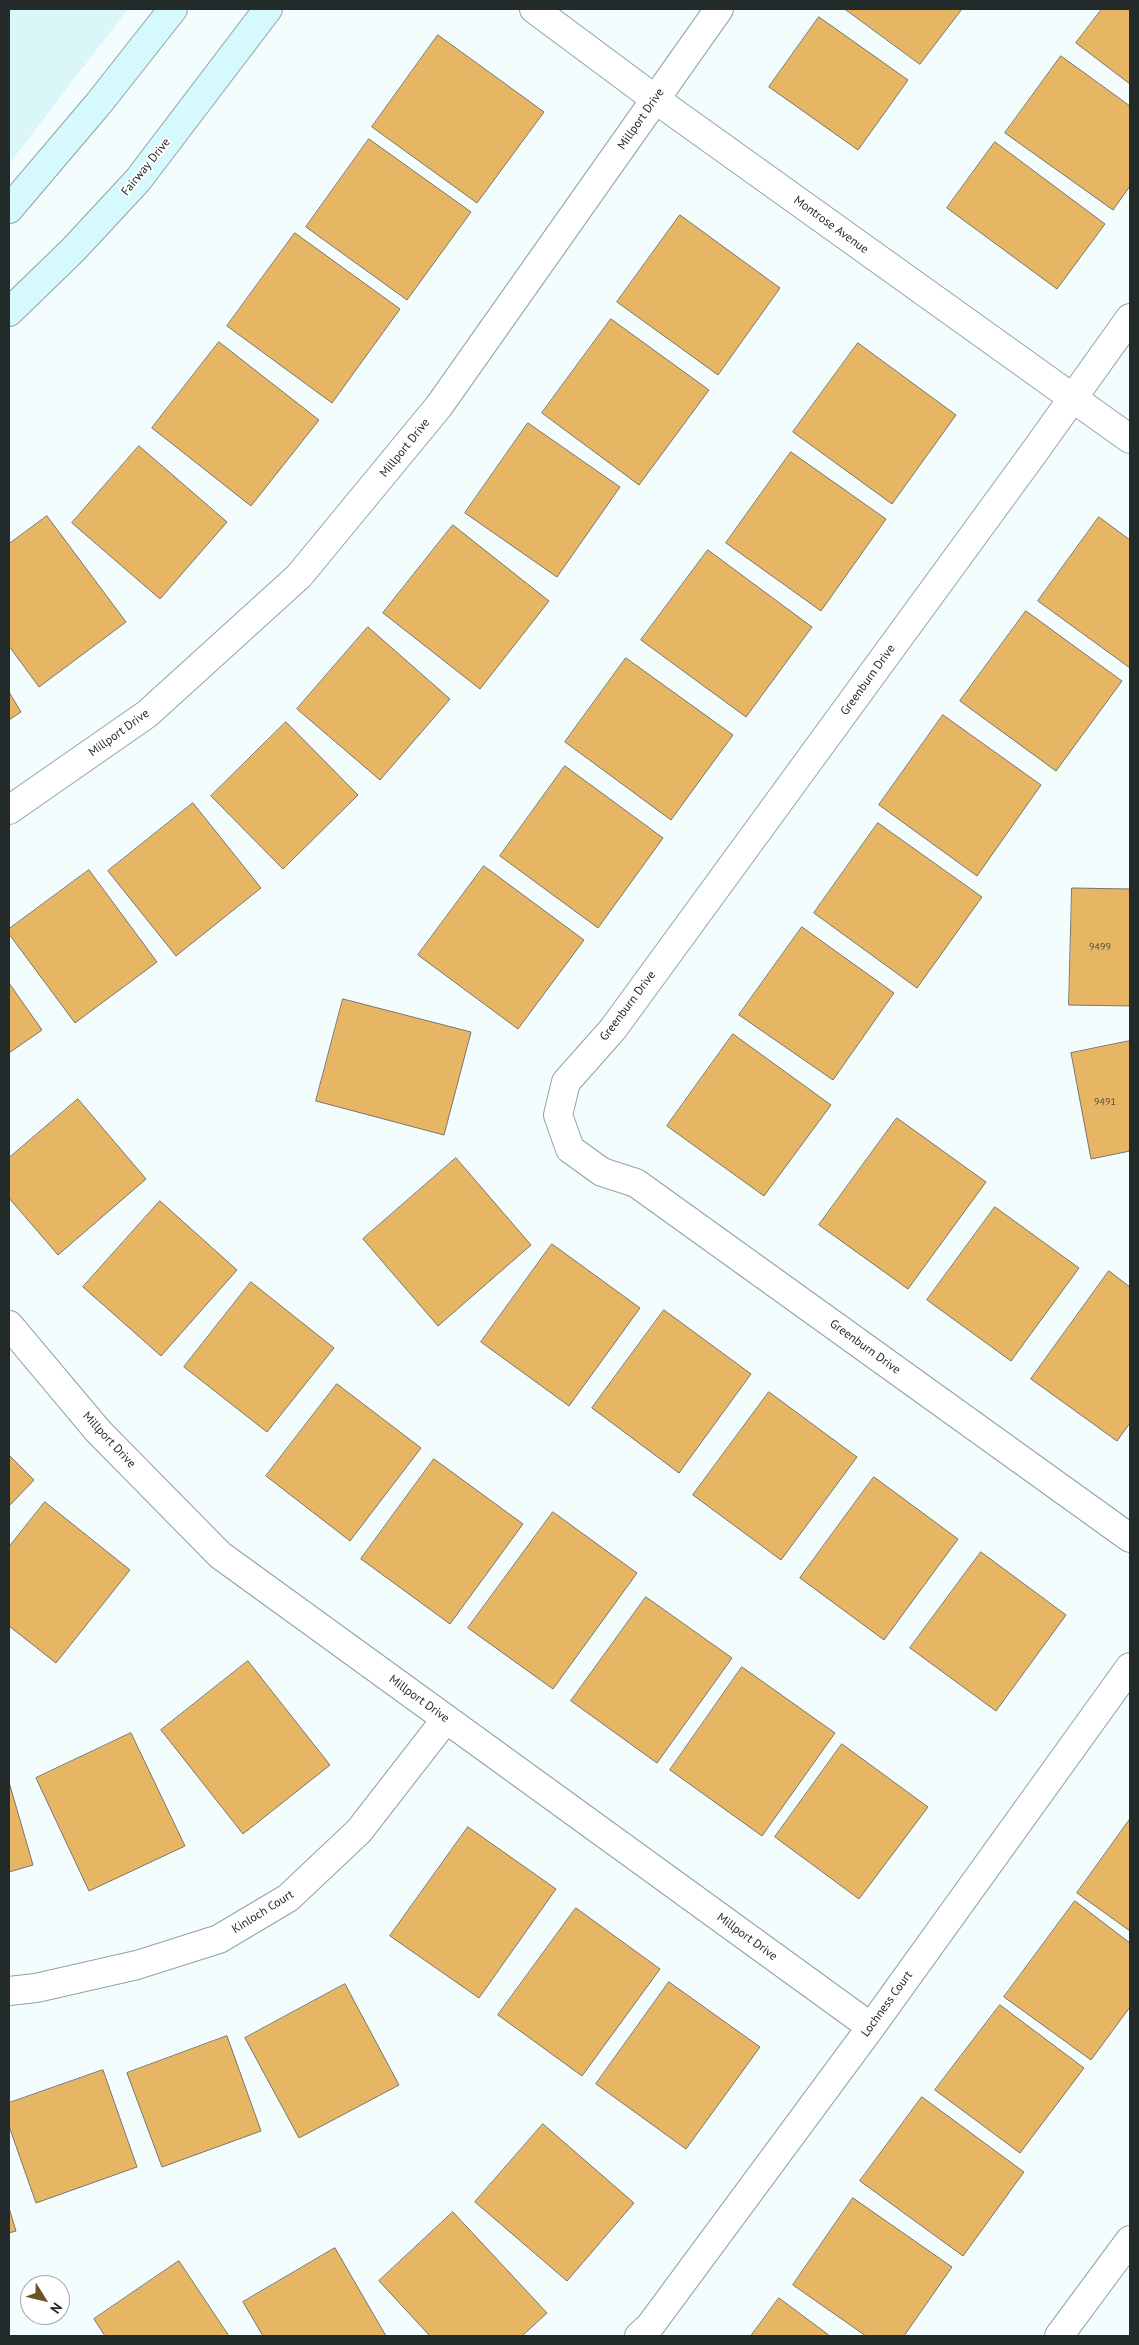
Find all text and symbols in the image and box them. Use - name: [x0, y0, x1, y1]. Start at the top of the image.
- street label: Millport Drive: [615, 86, 667, 152]
- street label: Fairway Drive: [118, 135, 174, 199]
- street label: Montrose Avenue: [791, 193, 871, 257]
- street label: Millport Drive: [377, 416, 433, 480]
- street label: Greenburn Drive: [838, 642, 898, 718]
- street label: Millport Drive: [86, 706, 152, 760]
- house number: 9499: [1089, 941, 1111, 953]
- street label: Greenburn Drive: [597, 968, 659, 1044]
- house number: 9491: [1094, 1096, 1116, 1108]
- street label: Greenburn Drive: [827, 1317, 903, 1377]
- street label: Millport Drive: [79, 1409, 139, 1471]
- street label: Millport Drive: [386, 1672, 452, 1726]
- street label: Kinloch Court: [229, 1887, 297, 1937]
- street label: Millport Drive: [714, 1910, 780, 1964]
- street label: Lochness Court: [858, 1968, 916, 2040]
- north arrow: [20, 2275, 70, 2325]
- text: N: [46, 2299, 66, 2317]

